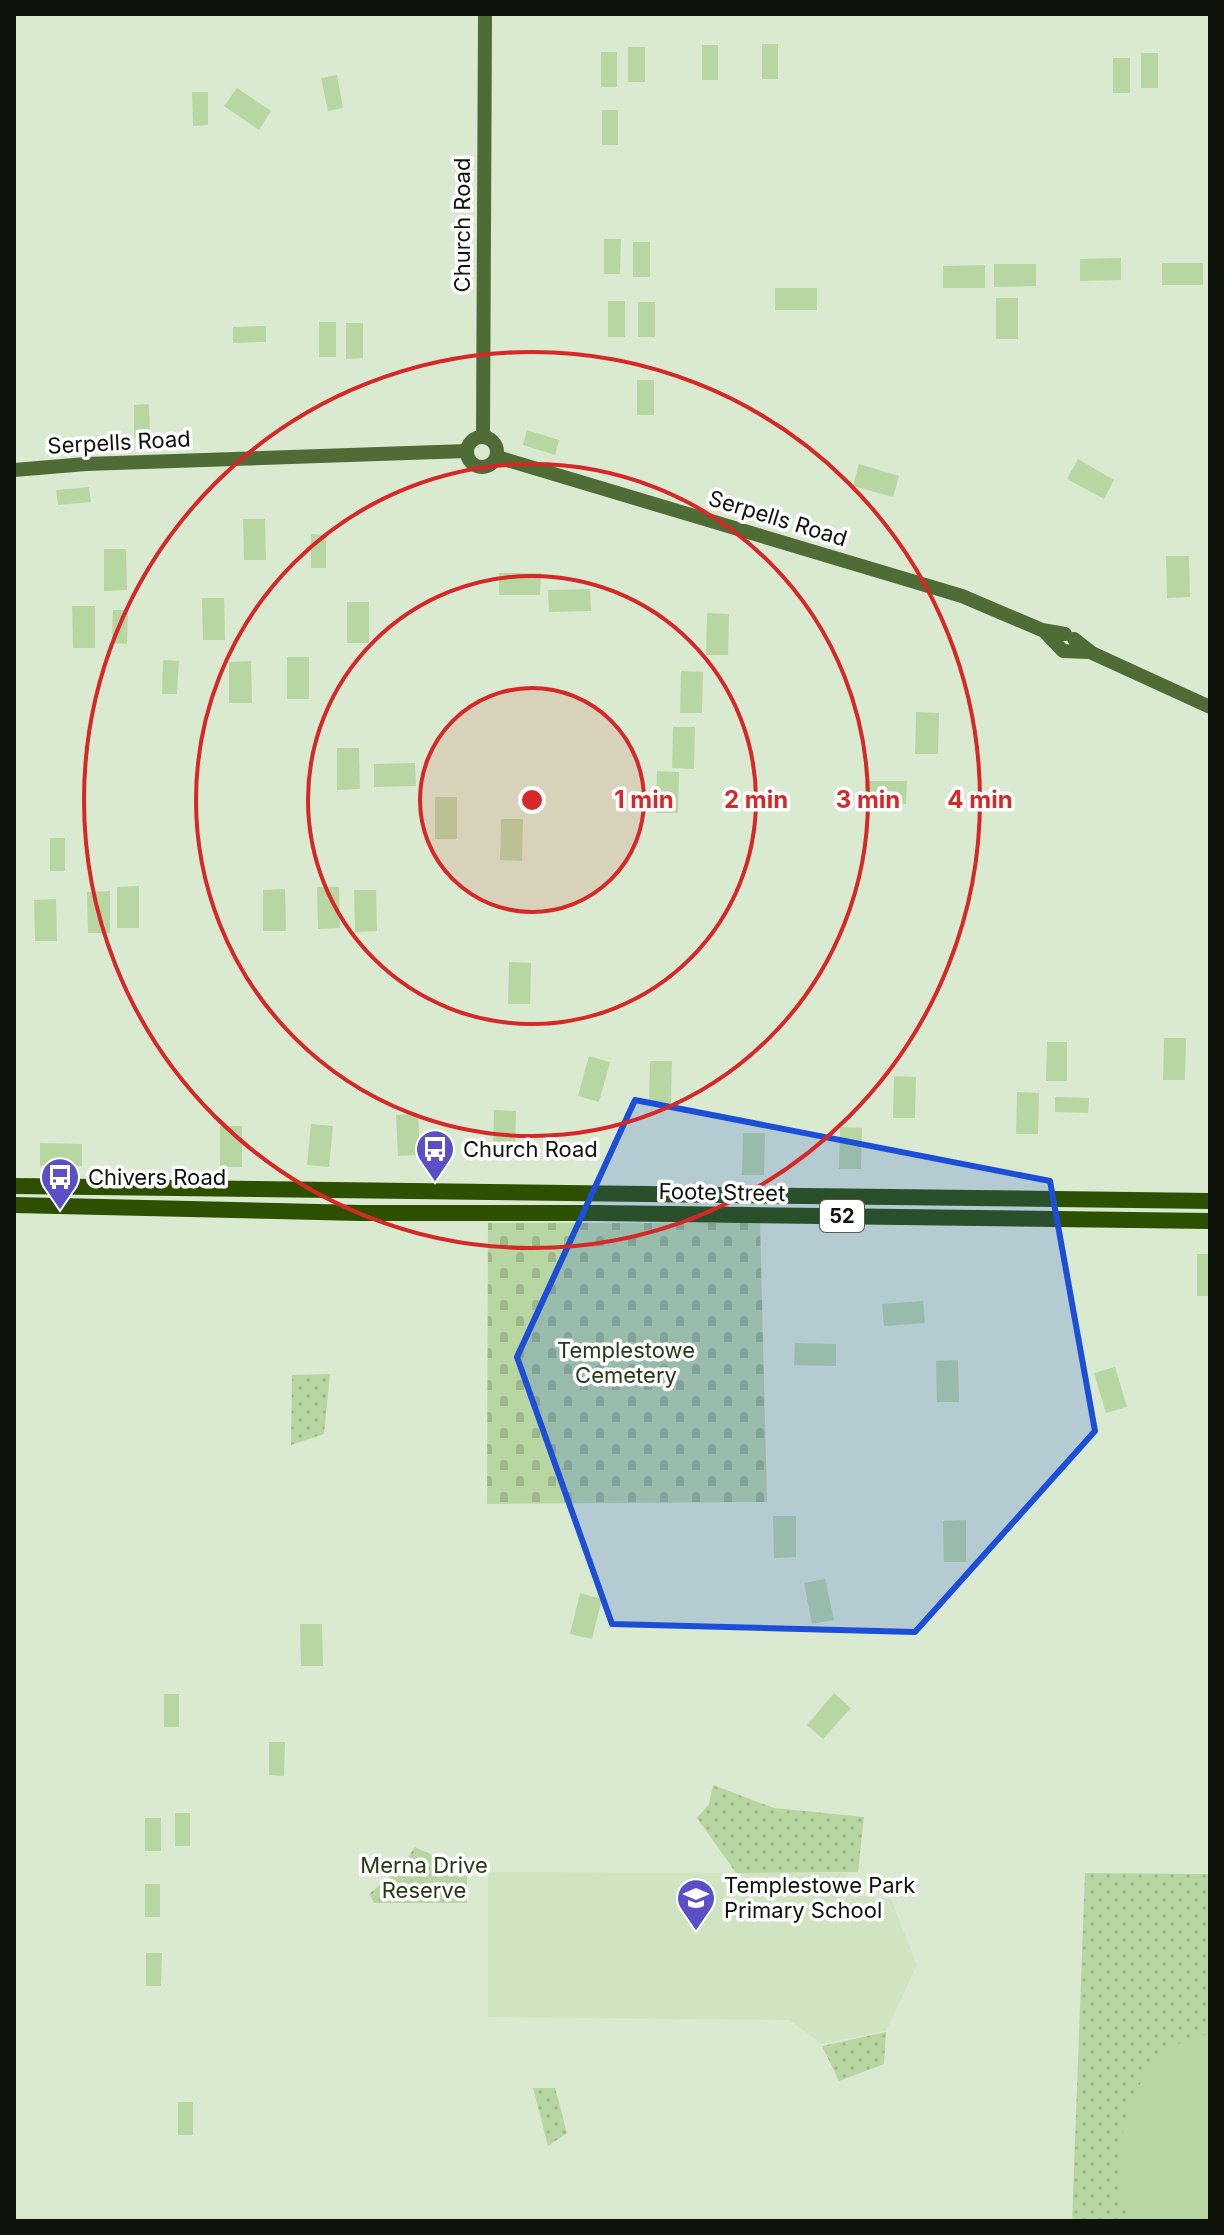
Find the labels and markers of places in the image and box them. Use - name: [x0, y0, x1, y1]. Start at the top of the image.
- centre of rings: [518, 786, 546, 814]
- bus stop icon: Church Road: [414, 1128, 456, 1183]
- place label: Church Road: [463, 1136, 598, 1162]
- bus stop icon: Chivers Road: [39, 1156, 81, 1211]
- place label: Chivers Road: [88, 1164, 226, 1190]
- place label: Templestowe Park Primary School: [724, 1872, 915, 1923]
- school or university icon: Templestowe Park Primary School: [675, 1877, 717, 1932]

